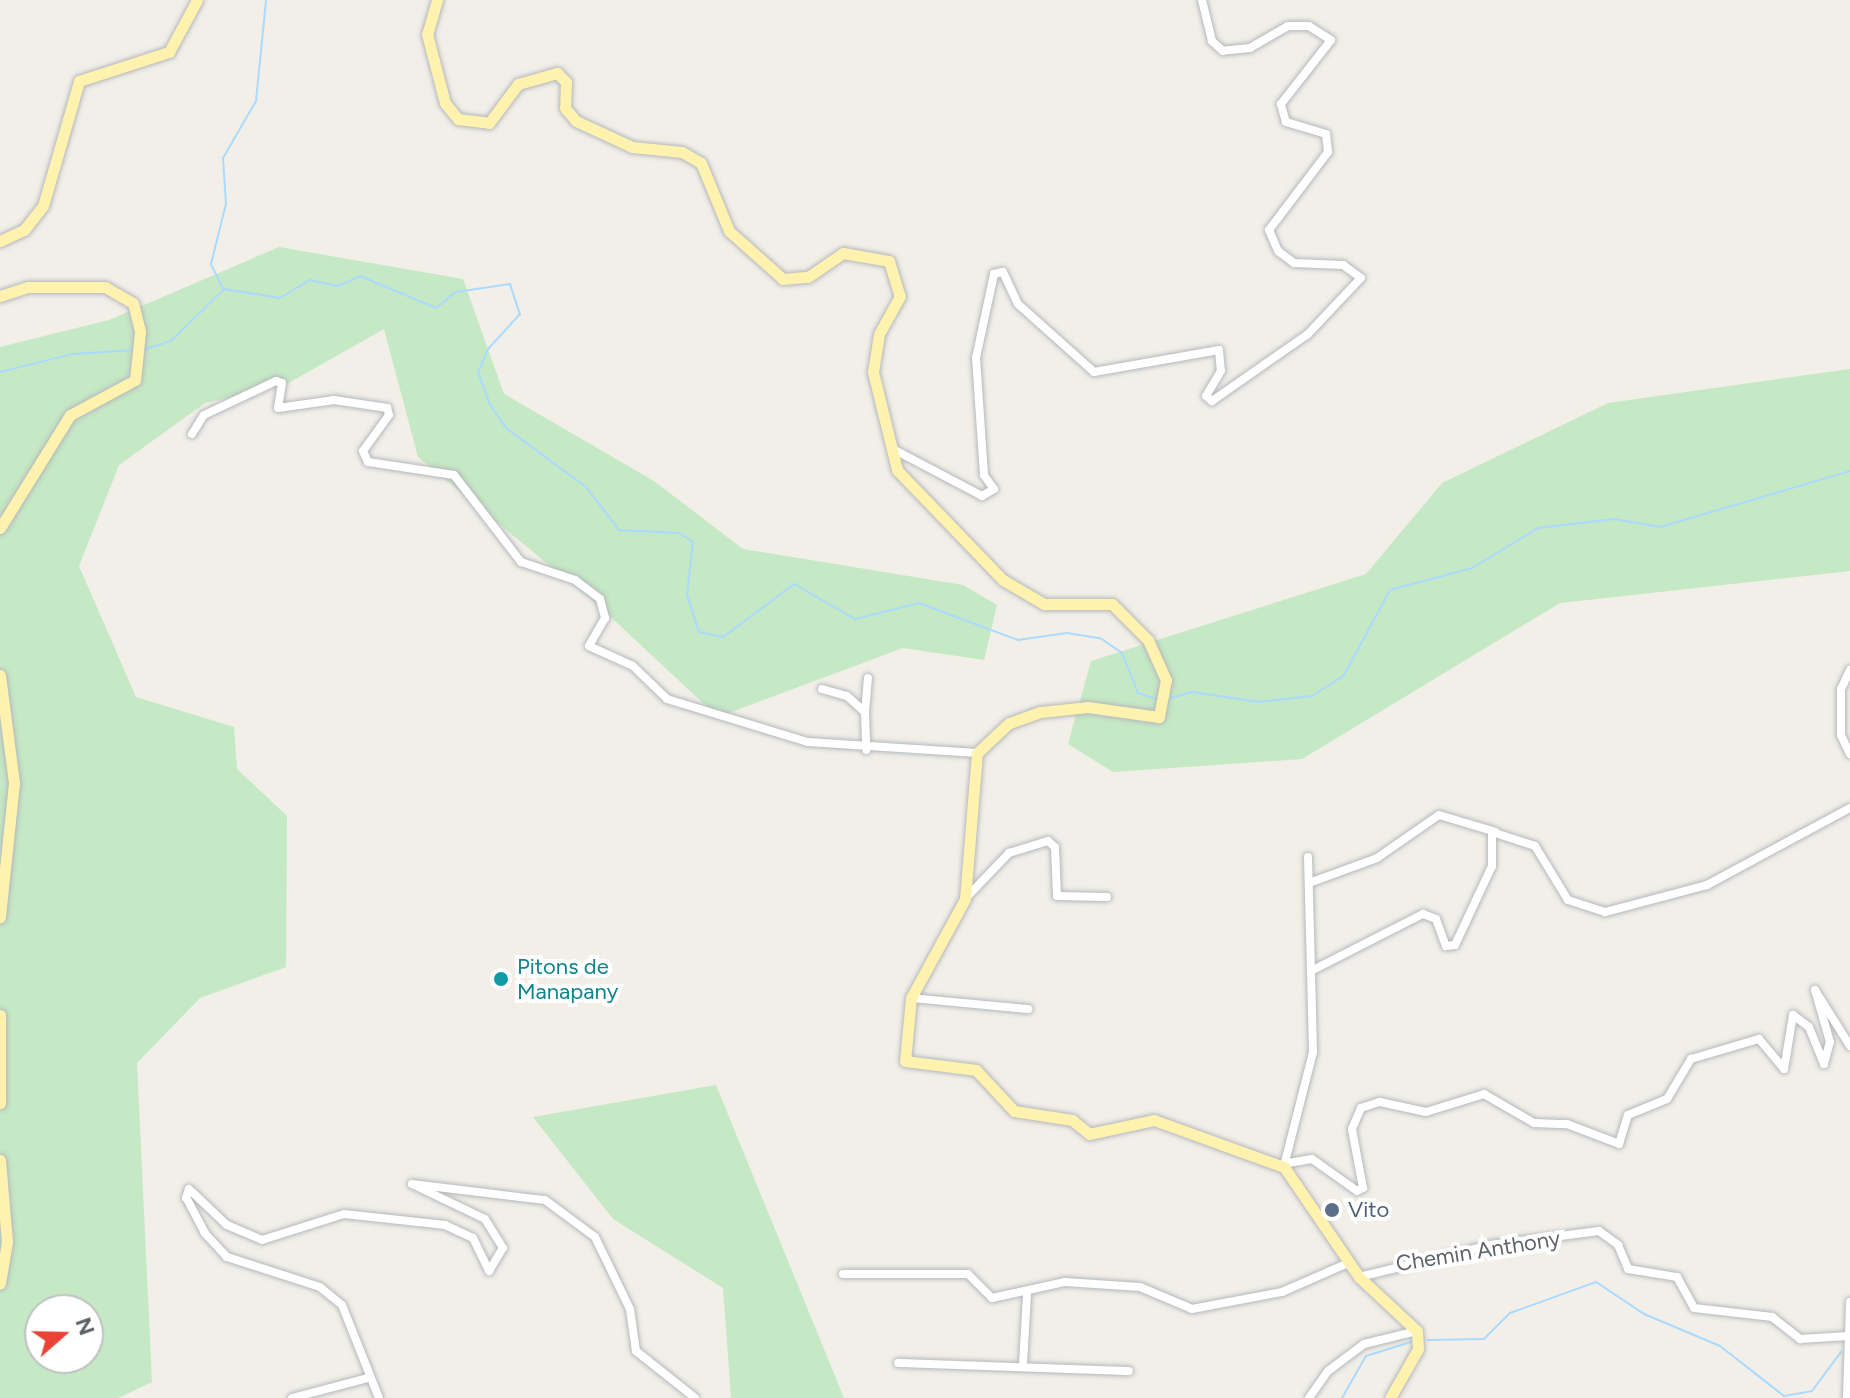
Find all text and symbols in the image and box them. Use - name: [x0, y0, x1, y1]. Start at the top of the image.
- place label: Pitons de Manapany: [517, 953, 618, 1004]
- marker: Pitons de Manapany: [492, 970, 510, 988]
- place label: Vito: [1348, 1197, 1389, 1223]
- marker: Vito: [1323, 1201, 1341, 1219]
- street label: Chemin Anthony: [1394, 1225, 1562, 1277]
- north arrow: [24, 1294, 104, 1374]
- text: N: [70, 1314, 101, 1339]

